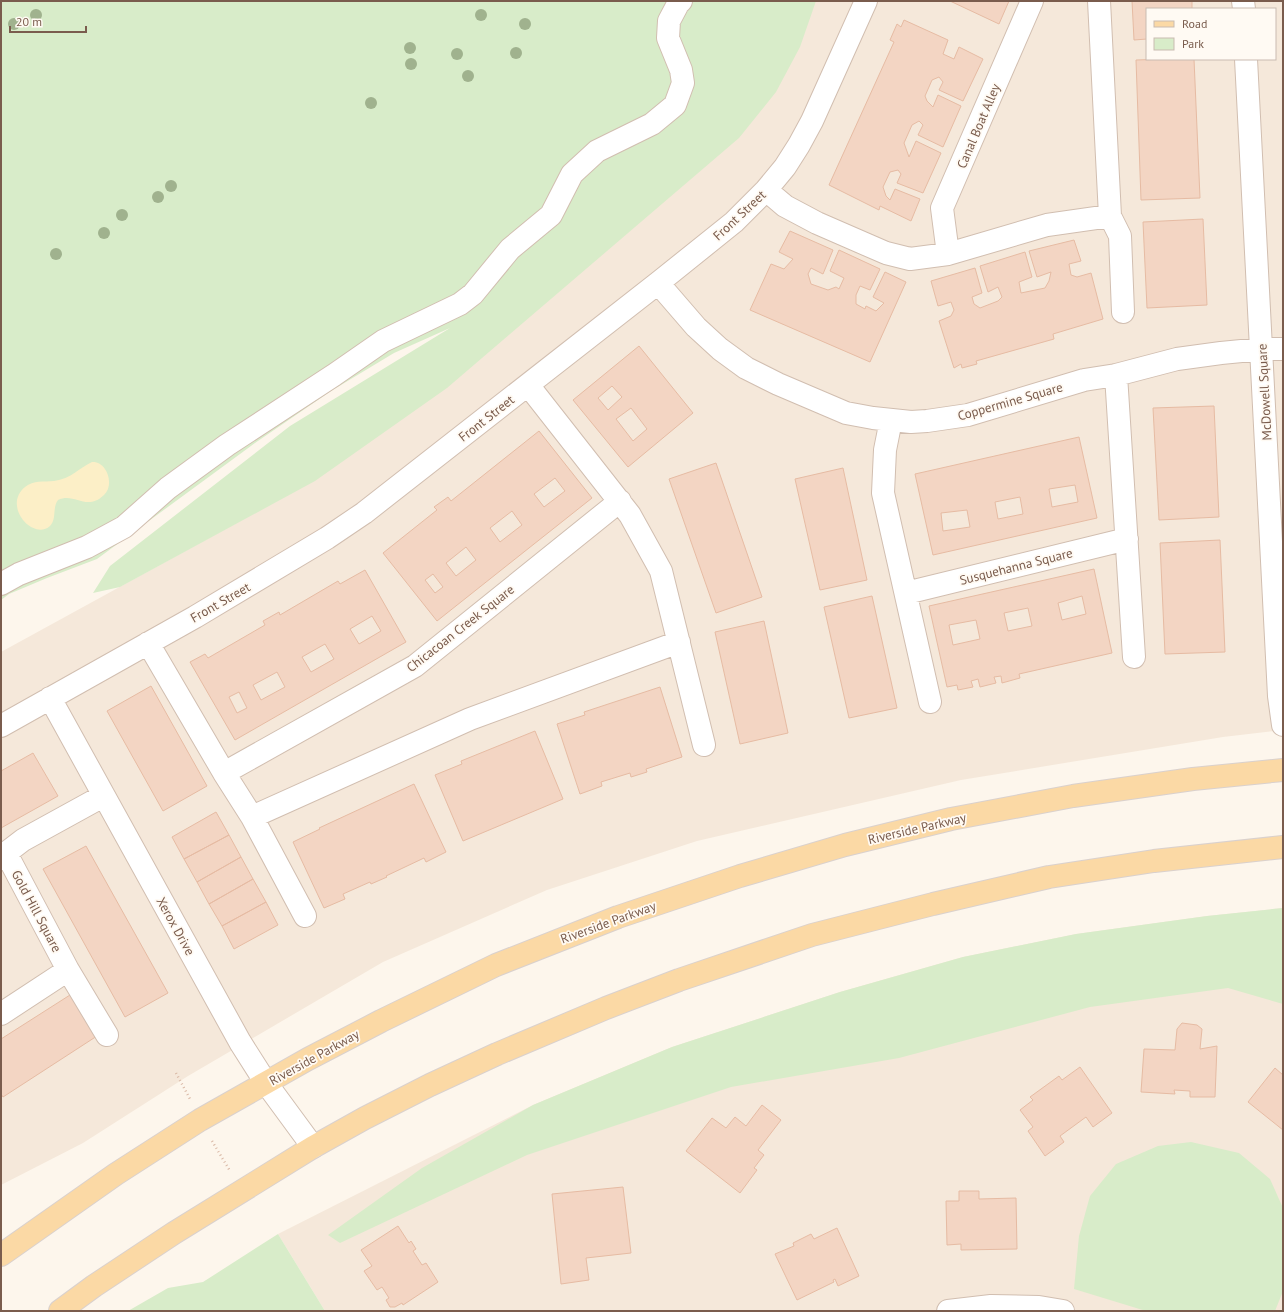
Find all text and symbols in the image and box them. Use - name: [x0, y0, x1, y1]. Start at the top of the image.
- scale bar: [10, 8, 86, 34]
- legend: [1146, 8, 1276, 60]
- text: 20 m: [16, 14, 42, 29]
- text: Road: [1182, 16, 1207, 31]
- text: Park: [1182, 36, 1204, 51]
- street label: Canal Boat Alley: [953, 81, 1004, 171]
- street label: Front Street: [709, 186, 770, 244]
- street label: McDowell Square: [1253, 343, 1276, 441]
- street label: Coppermine Square: [956, 378, 1065, 425]
- street label: Front Street: [455, 391, 518, 446]
- street label: Susquehanna Square: [958, 544, 1074, 589]
- street label: Front Street: [187, 578, 254, 626]
- street label: Chicacoan Creek Square: [403, 581, 518, 676]
- street label: Riverside Parkway: [866, 809, 968, 848]
- street label: Gold Hill Square: [8, 867, 65, 955]
- street label: Xerox Drive: [153, 894, 199, 958]
- street label: Riverside Parkway: [558, 897, 658, 948]
- street label: Riverside Parkway: [266, 1026, 362, 1089]

